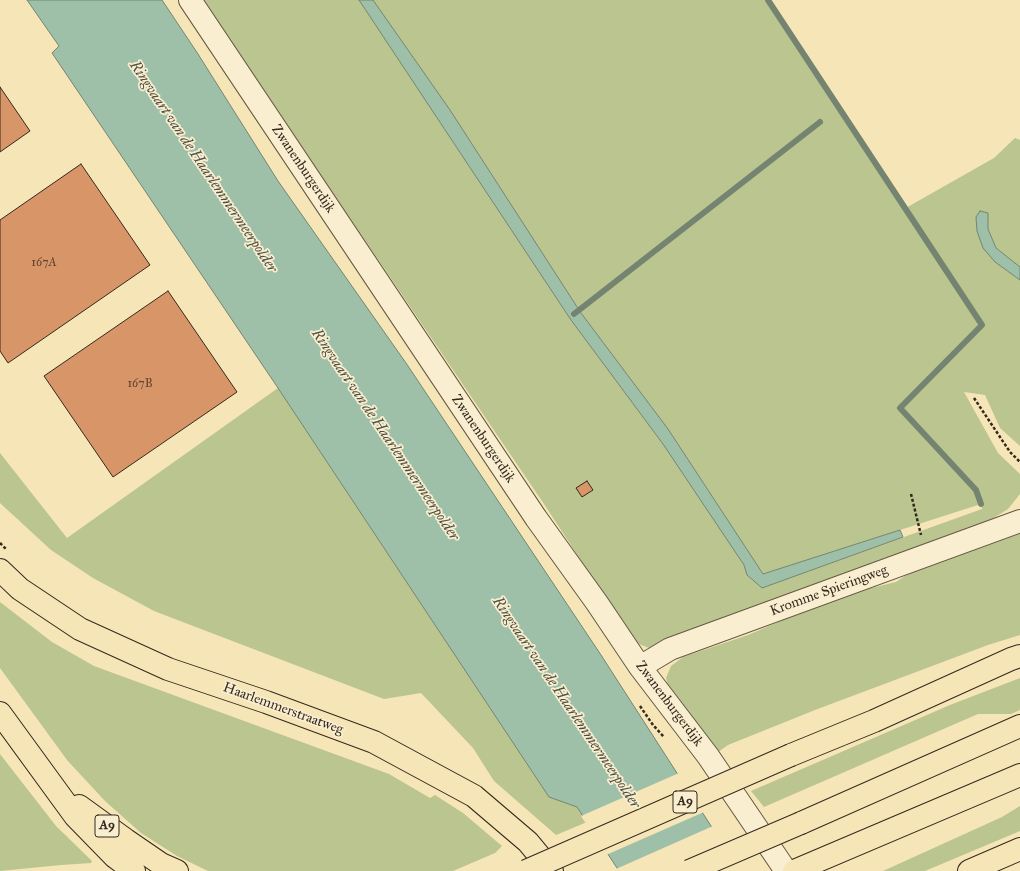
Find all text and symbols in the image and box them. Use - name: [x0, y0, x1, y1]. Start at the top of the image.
- water label: Ringvaart van de Haarlemmermeerpolder: [125, 58, 281, 276]
- street label: Zwanenburgerdijk: [267, 122, 339, 216]
- house number: 167A: [31, 256, 57, 270]
- water label: Ringvaart van de Haarlemmermeerpolder: [307, 326, 463, 544]
- house number: 167B: [127, 377, 153, 391]
- street label: Zwanenburgerdijk: [447, 392, 519, 486]
- street label: Kromme Spieringweg: [768, 562, 890, 620]
- water label: Ringvaart van de Haarlemmermeerpolder: [488, 594, 644, 812]
- street label: Zwanenburgerdijk: [632, 658, 706, 750]
- street label: Haarlemmerstraatweg: [221, 679, 345, 739]
- road number: A9: [673, 791, 697, 813]
- road number: A9: [95, 815, 119, 837]

